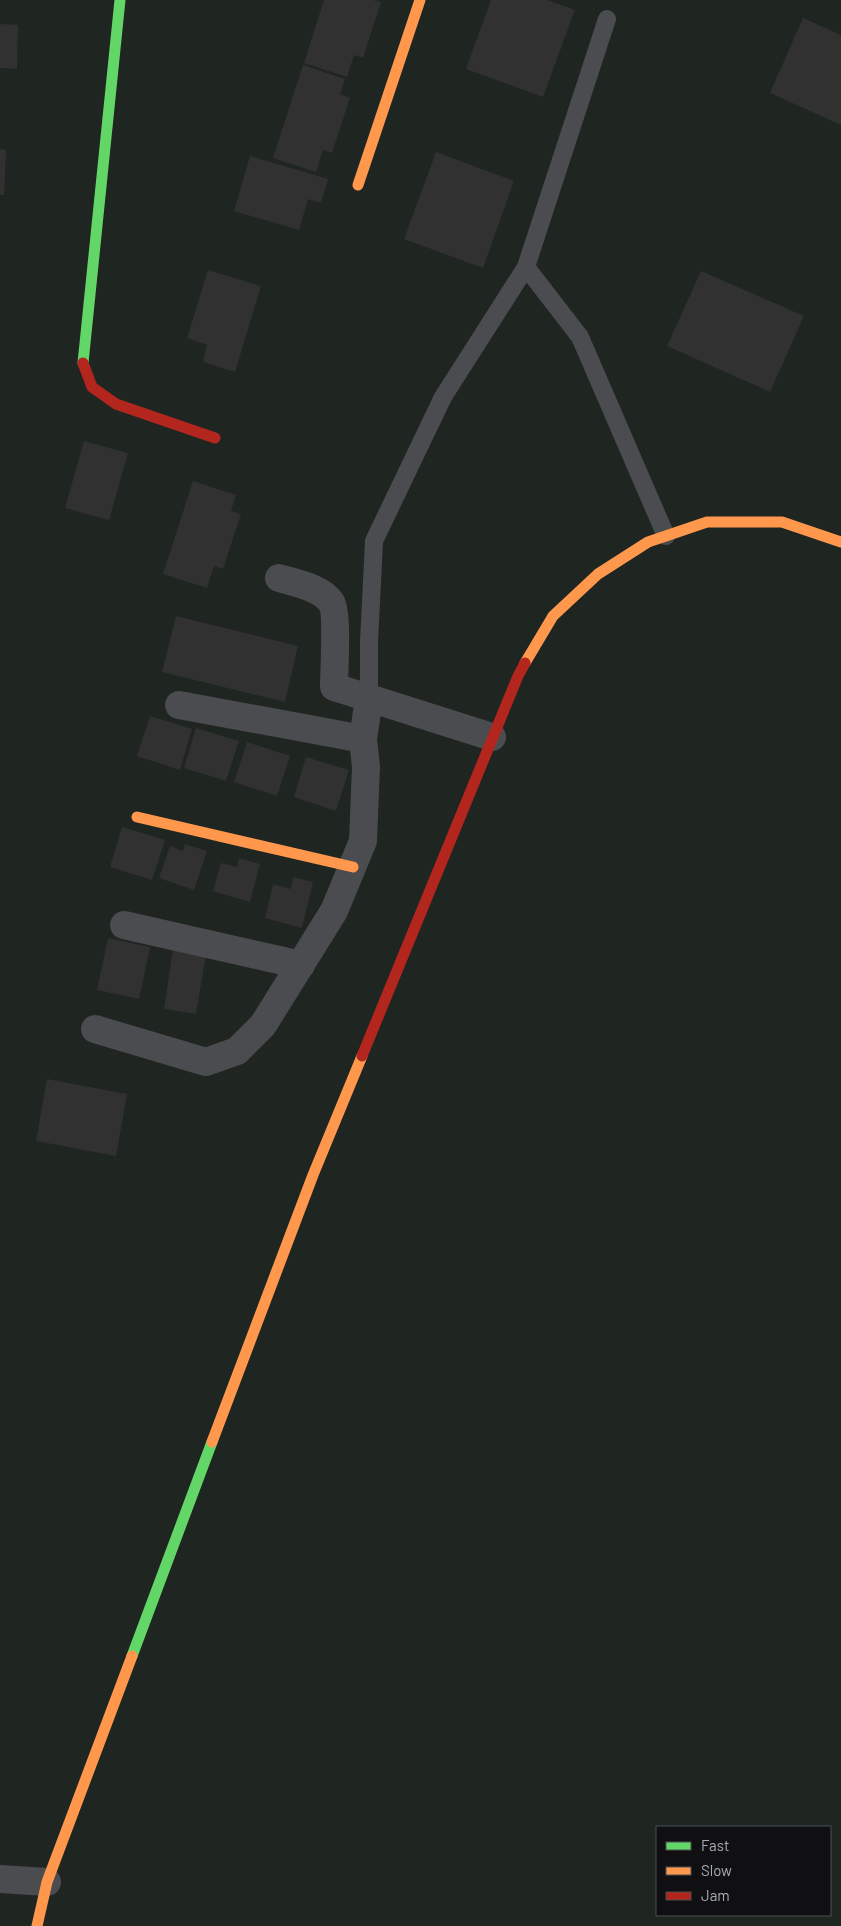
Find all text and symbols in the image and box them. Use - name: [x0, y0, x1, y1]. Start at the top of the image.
- legend: [656, 1826, 831, 1916]
- text: Fast: [701, 1836, 729, 1854]
- text: Slow: [701, 1861, 732, 1879]
- text: Jam: [701, 1886, 730, 1904]

